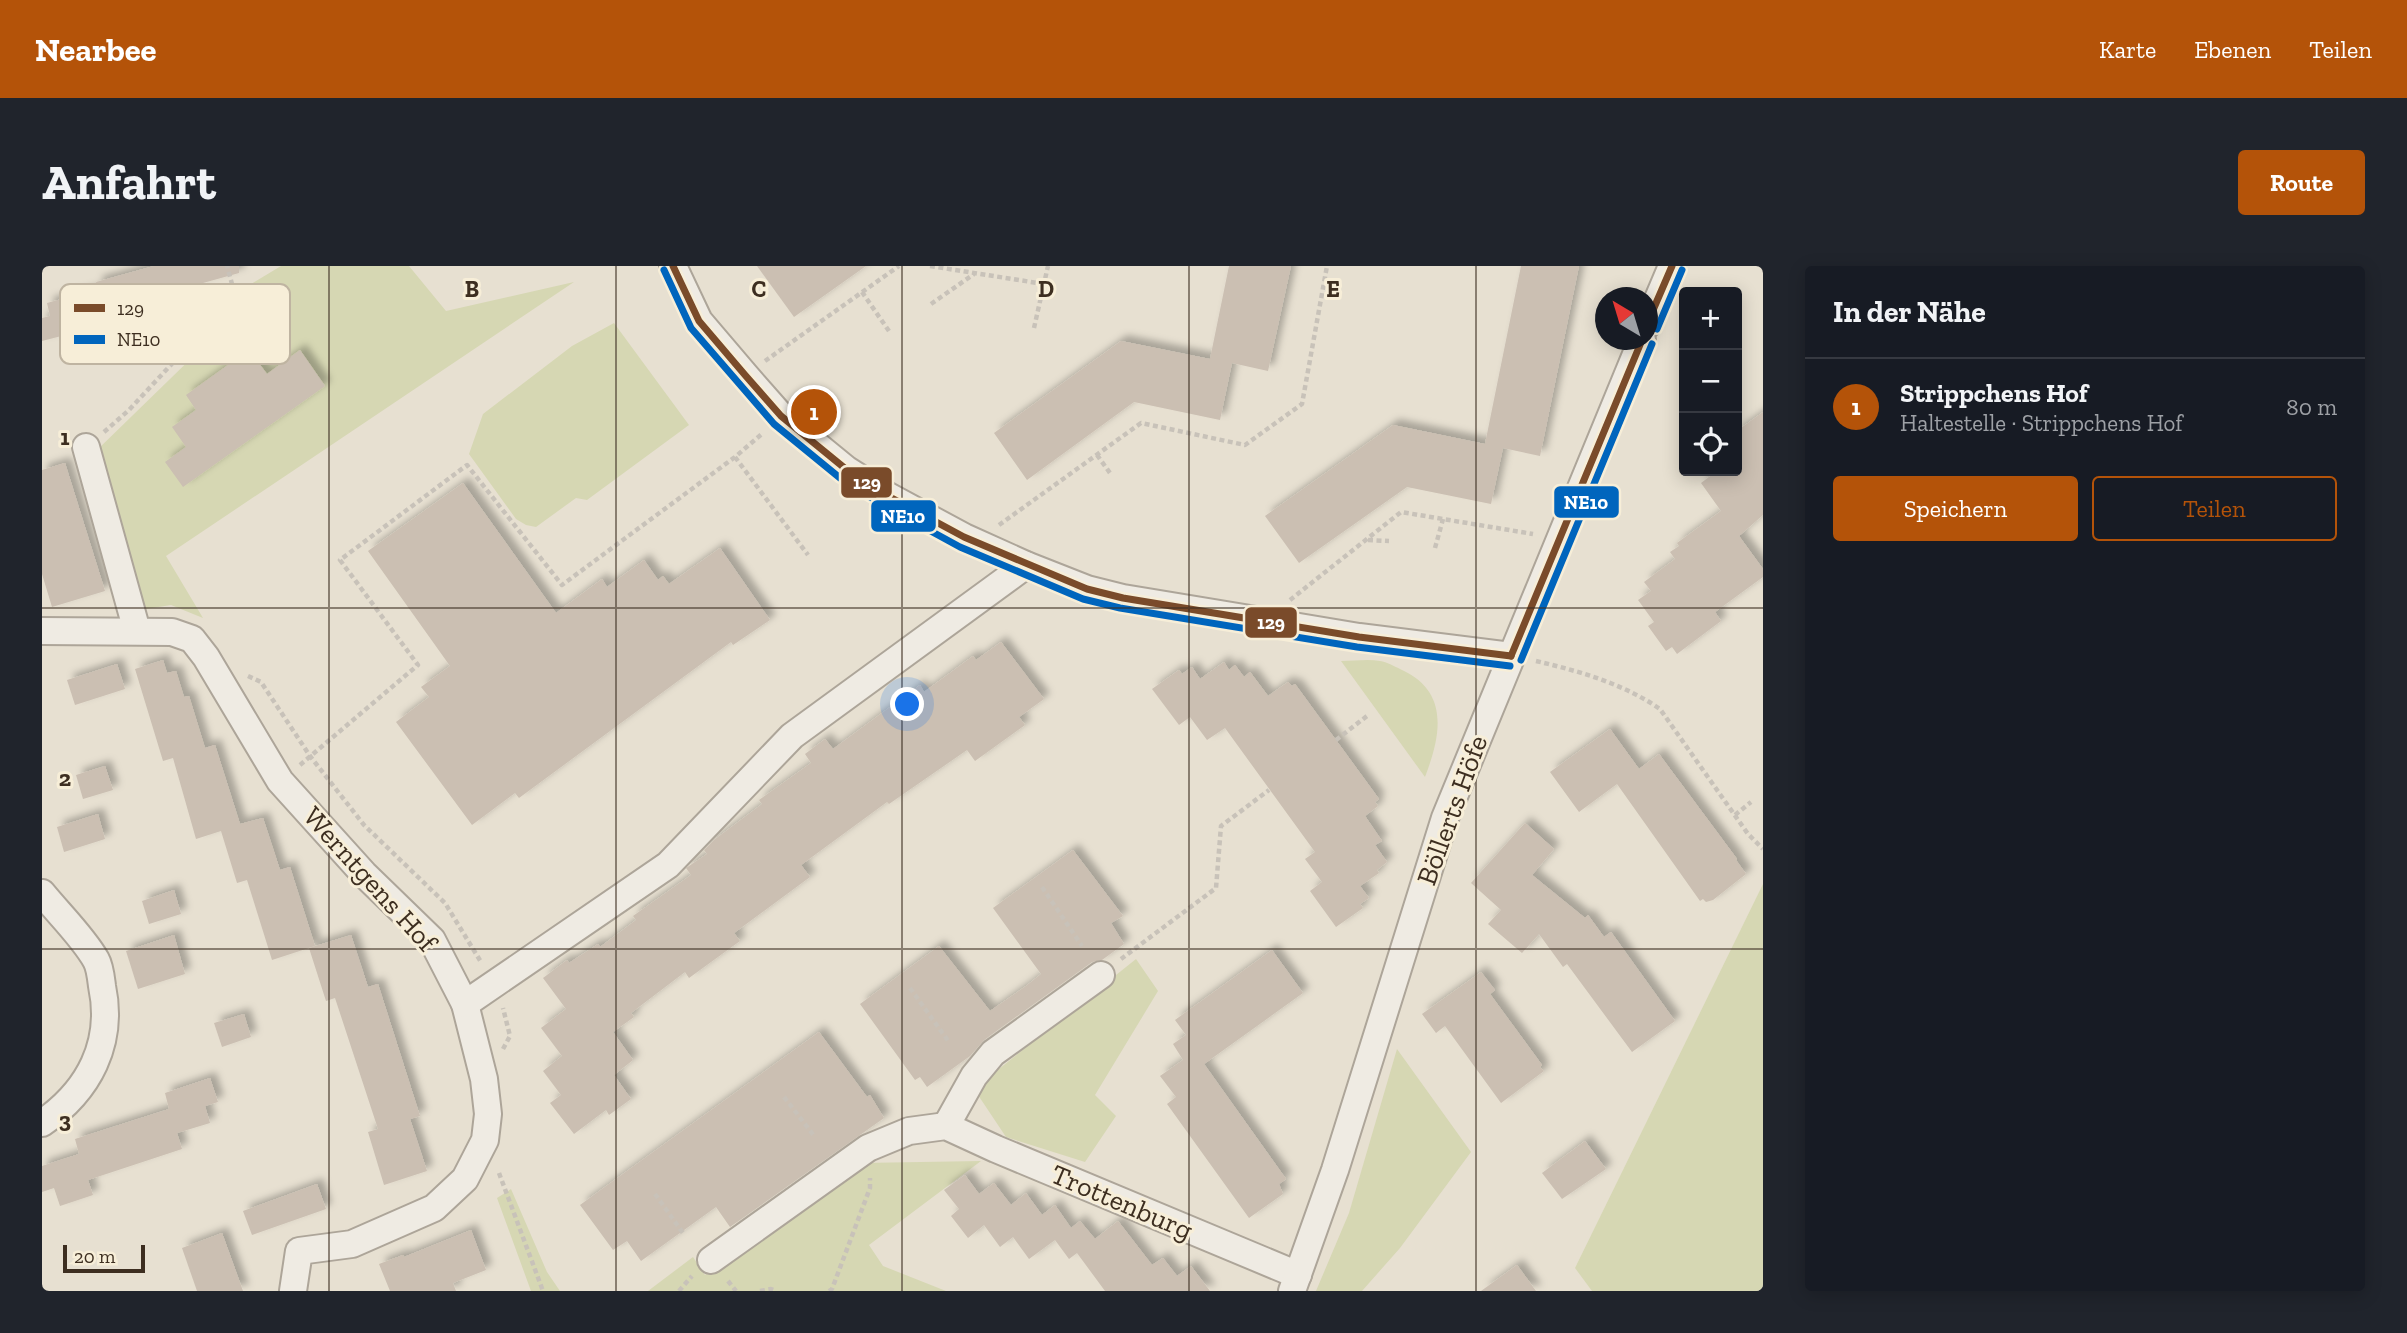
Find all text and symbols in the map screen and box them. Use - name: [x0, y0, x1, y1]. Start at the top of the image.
- text: Nearbee: [35, 30, 157, 69]
- text: Karte: [2099, 35, 2156, 64]
- text: Ebenen: [2194, 35, 2271, 64]
- text: Teilen: [2309, 35, 2372, 64]
- button: Route: [2238, 150, 2365, 215]
- text: Anfahrt: [42, 153, 216, 212]
- text: B: [465, 275, 479, 303]
- text: C: [752, 275, 766, 303]
- text: D: [1038, 275, 1054, 303]
- text: E: [1326, 275, 1340, 303]
- legend: [60, 284, 290, 364]
- north arrow: [1595, 287, 1658, 350]
- map controls: [1679, 287, 1742, 476]
- button: +: [1679, 287, 1742, 350]
- text: In der Nähe: [1833, 294, 1986, 330]
- text: 129: [117, 297, 144, 320]
- text: NE10: [117, 328, 161, 351]
- button: −: [1679, 350, 1742, 413]
- text: Strippchens Hof: [1900, 377, 2088, 409]
- pin: 1: [791, 386, 837, 438]
- text: 1: [1851, 393, 1861, 421]
- text: 80 m: [2286, 393, 2337, 421]
- text: Haltestelle · Strippchens Hof: [1900, 409, 2183, 437]
- button: locate: [1679, 413, 1742, 476]
- text: 1: [60, 423, 70, 451]
- line badge: 129: [840, 466, 893, 499]
- text: 129: [853, 471, 881, 494]
- button: Speichern: [1833, 476, 2078, 541]
- button: Teilen: [2092, 476, 2337, 541]
- line badge: NE10: [1553, 485, 1620, 519]
- text: NE10: [1564, 491, 1608, 514]
- line badge: NE10: [870, 499, 937, 533]
- text: NE10: [881, 505, 925, 528]
- line badge: 129: [1244, 606, 1298, 639]
- text: 129: [1257, 611, 1285, 634]
- your location: [890, 687, 924, 721]
- street label: Böllerts Höfe: [1410, 731, 1494, 889]
- text: 2: [59, 764, 71, 792]
- street label: Werntgens Hof: [296, 800, 445, 960]
- text: 3: [59, 1106, 71, 1134]
- street label: Trottenburg: [1046, 1157, 1198, 1247]
- scale bar: [63, 1242, 145, 1274]
- text: 20 m: [74, 1245, 115, 1268]

